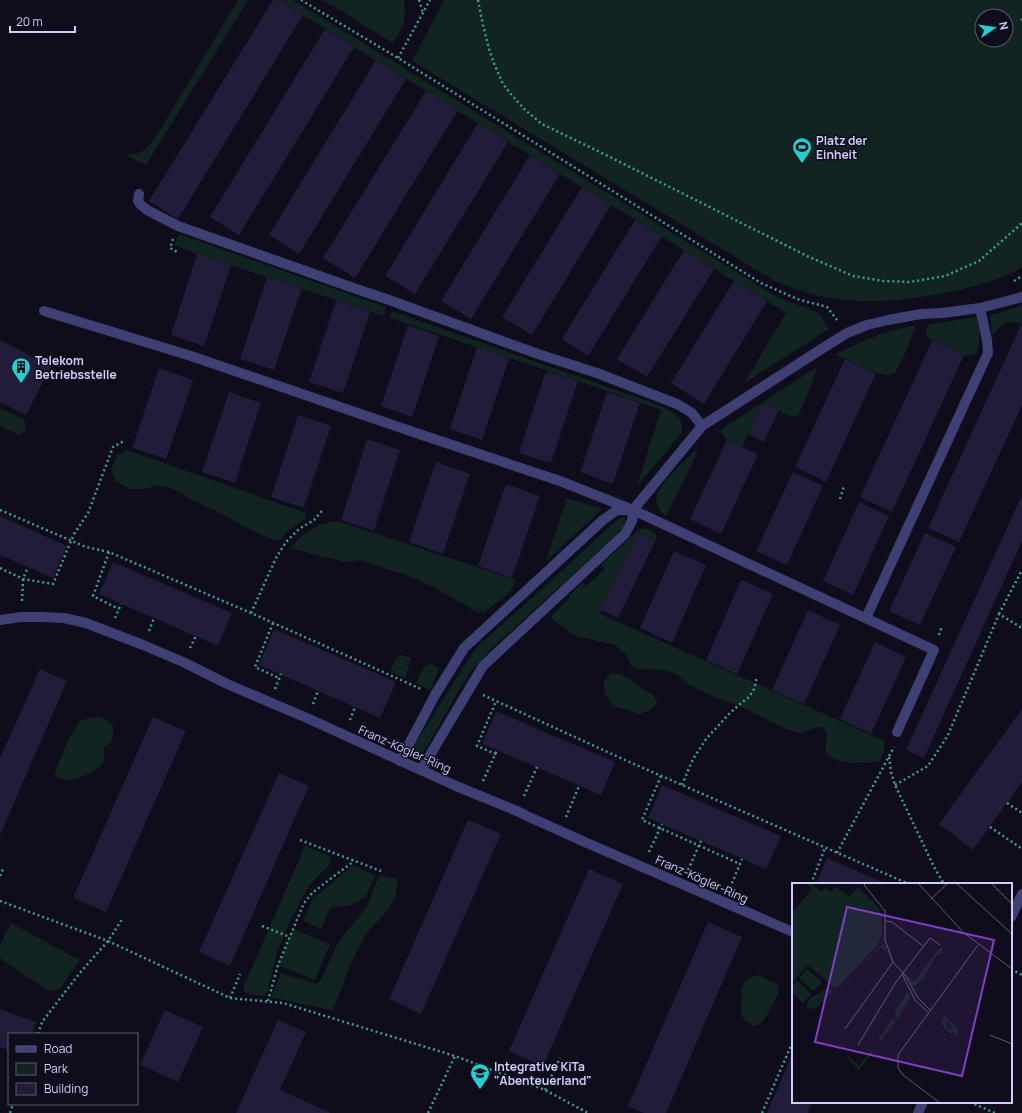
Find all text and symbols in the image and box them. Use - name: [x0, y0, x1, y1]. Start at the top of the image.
- scale bar: [10, 8, 75, 34]
- north arrow: [974, 8, 1014, 48]
- text: 20 m: [16, 13, 43, 30]
- text: N: [996, 20, 1012, 31]
- place label: Platz der Einheit: [816, 132, 868, 163]
- sports icon: Platz der Einheit: [791, 136, 813, 164]
- place label: Telekom Betriebsstelle: [35, 352, 117, 383]
- building icon: Telekom Betriebsstelle: [10, 356, 32, 384]
- street label: Franz-Kögler-Ring: [356, 721, 454, 777]
- street label: Franz-Kögler-Ring: [653, 851, 751, 907]
- inset map: [792, 883, 1012, 1103]
- legend: [8, 1033, 138, 1105]
- text: Road: [44, 1040, 72, 1057]
- place label: Integrative KiTa "Abenteuerland": [494, 1058, 592, 1089]
- text: Park: [44, 1060, 69, 1077]
- school or university icon: Integrative KiTa "Abenteuerland": [469, 1062, 491, 1090]
- text: Building: [44, 1080, 88, 1097]

